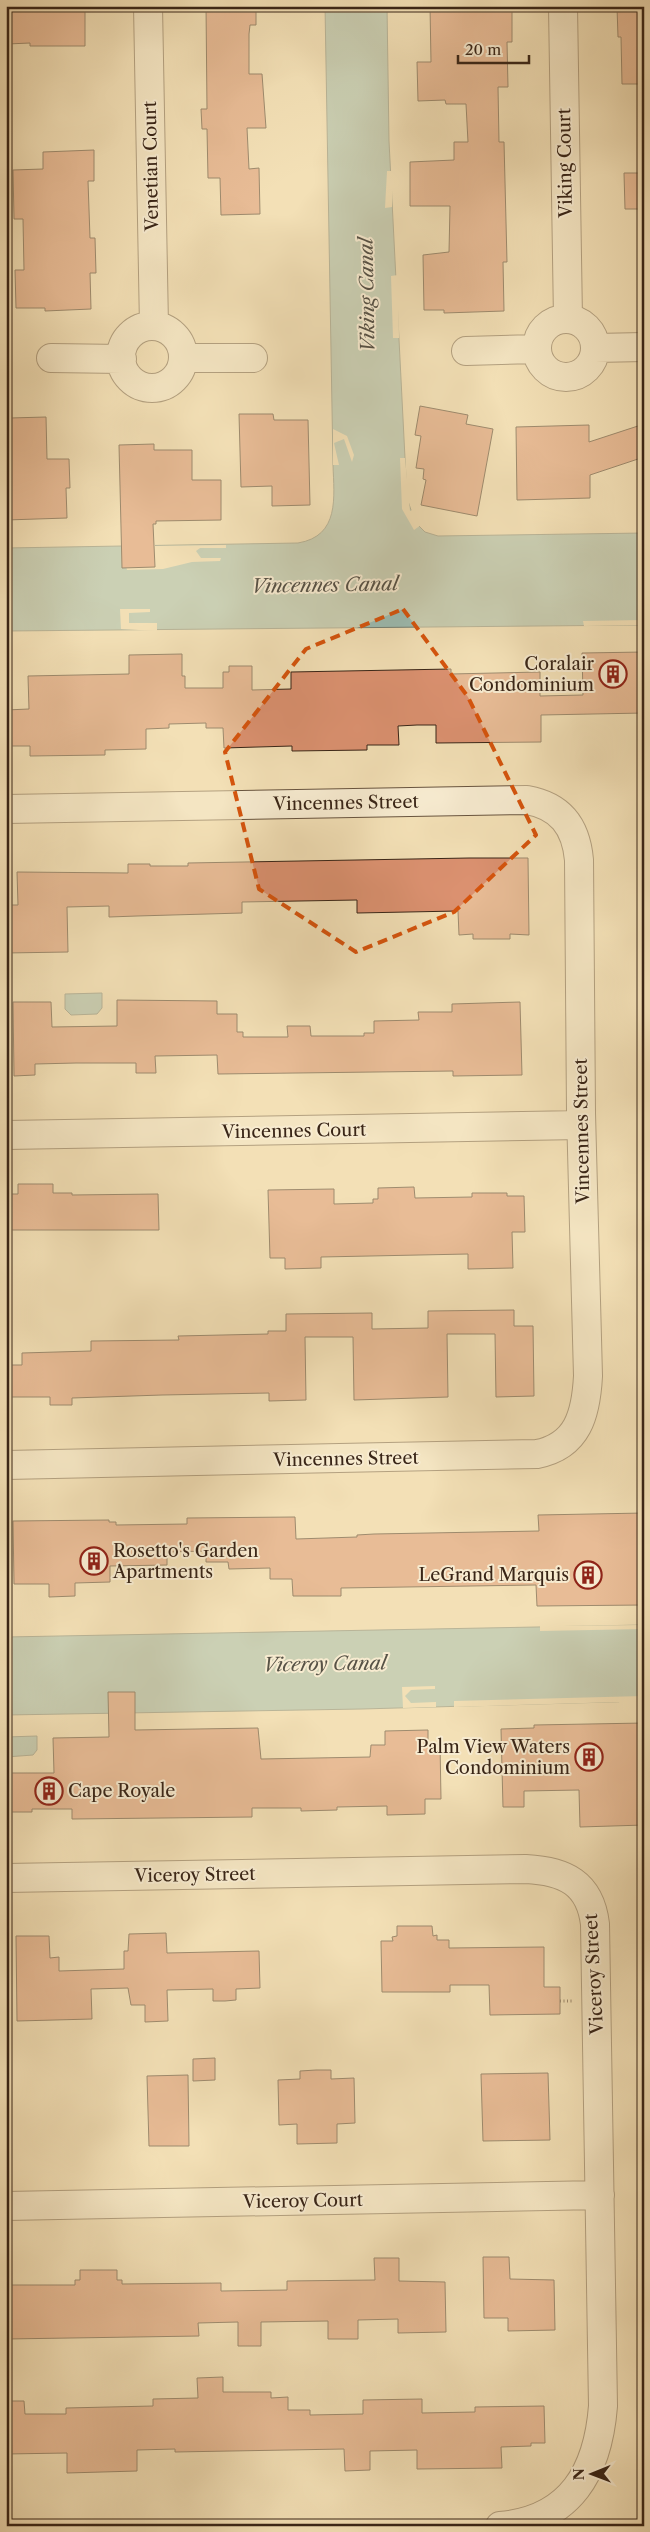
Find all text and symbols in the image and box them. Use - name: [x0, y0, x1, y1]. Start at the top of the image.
- scale bar: [458, 32, 529, 64]
- text: 20 m: [465, 40, 501, 59]
- street label: Venetian Court: [139, 100, 163, 232]
- street label: Viking Court: [553, 107, 577, 219]
- water label: Viking Canal: [354, 235, 380, 353]
- water label: Vincennes Canal: [251, 572, 401, 598]
- place label: Coralair Condominium: [469, 653, 594, 696]
- building icon: Coralair Condominium: [598, 659, 628, 689]
- street label: Vincennes Street: [272, 791, 420, 815]
- street label: Vincennes Street: [570, 1057, 594, 1205]
- street label: Vincennes Court: [221, 1119, 367, 1143]
- street label: Vincennes Street: [272, 1447, 420, 1471]
- place label: Rosetto's Garden Apartments: [112, 1540, 259, 1583]
- building icon: Rosetto's Garden Apartments: [79, 1546, 109, 1576]
- building icon: LeGrand Marquis: [573, 1560, 603, 1590]
- place label: LeGrand Marquis: [418, 1564, 569, 1586]
- water label: Viceroy Canal: [263, 1651, 389, 1677]
- place label: Palm View Waters Condominium: [417, 1736, 570, 1779]
- building icon: Palm View Waters Condominium: [574, 1742, 604, 1772]
- building icon: Cape Royale: [34, 1776, 64, 1806]
- place label: Cape Royale: [68, 1780, 175, 1802]
- street label: Viceroy Street: [133, 1863, 256, 1887]
- street label: Viceroy Street: [580, 1912, 608, 2036]
- street label: Viceroy Court: [242, 2189, 364, 2213]
- north arrow: [568, 2450, 618, 2500]
- text: N: [570, 2468, 588, 2480]

